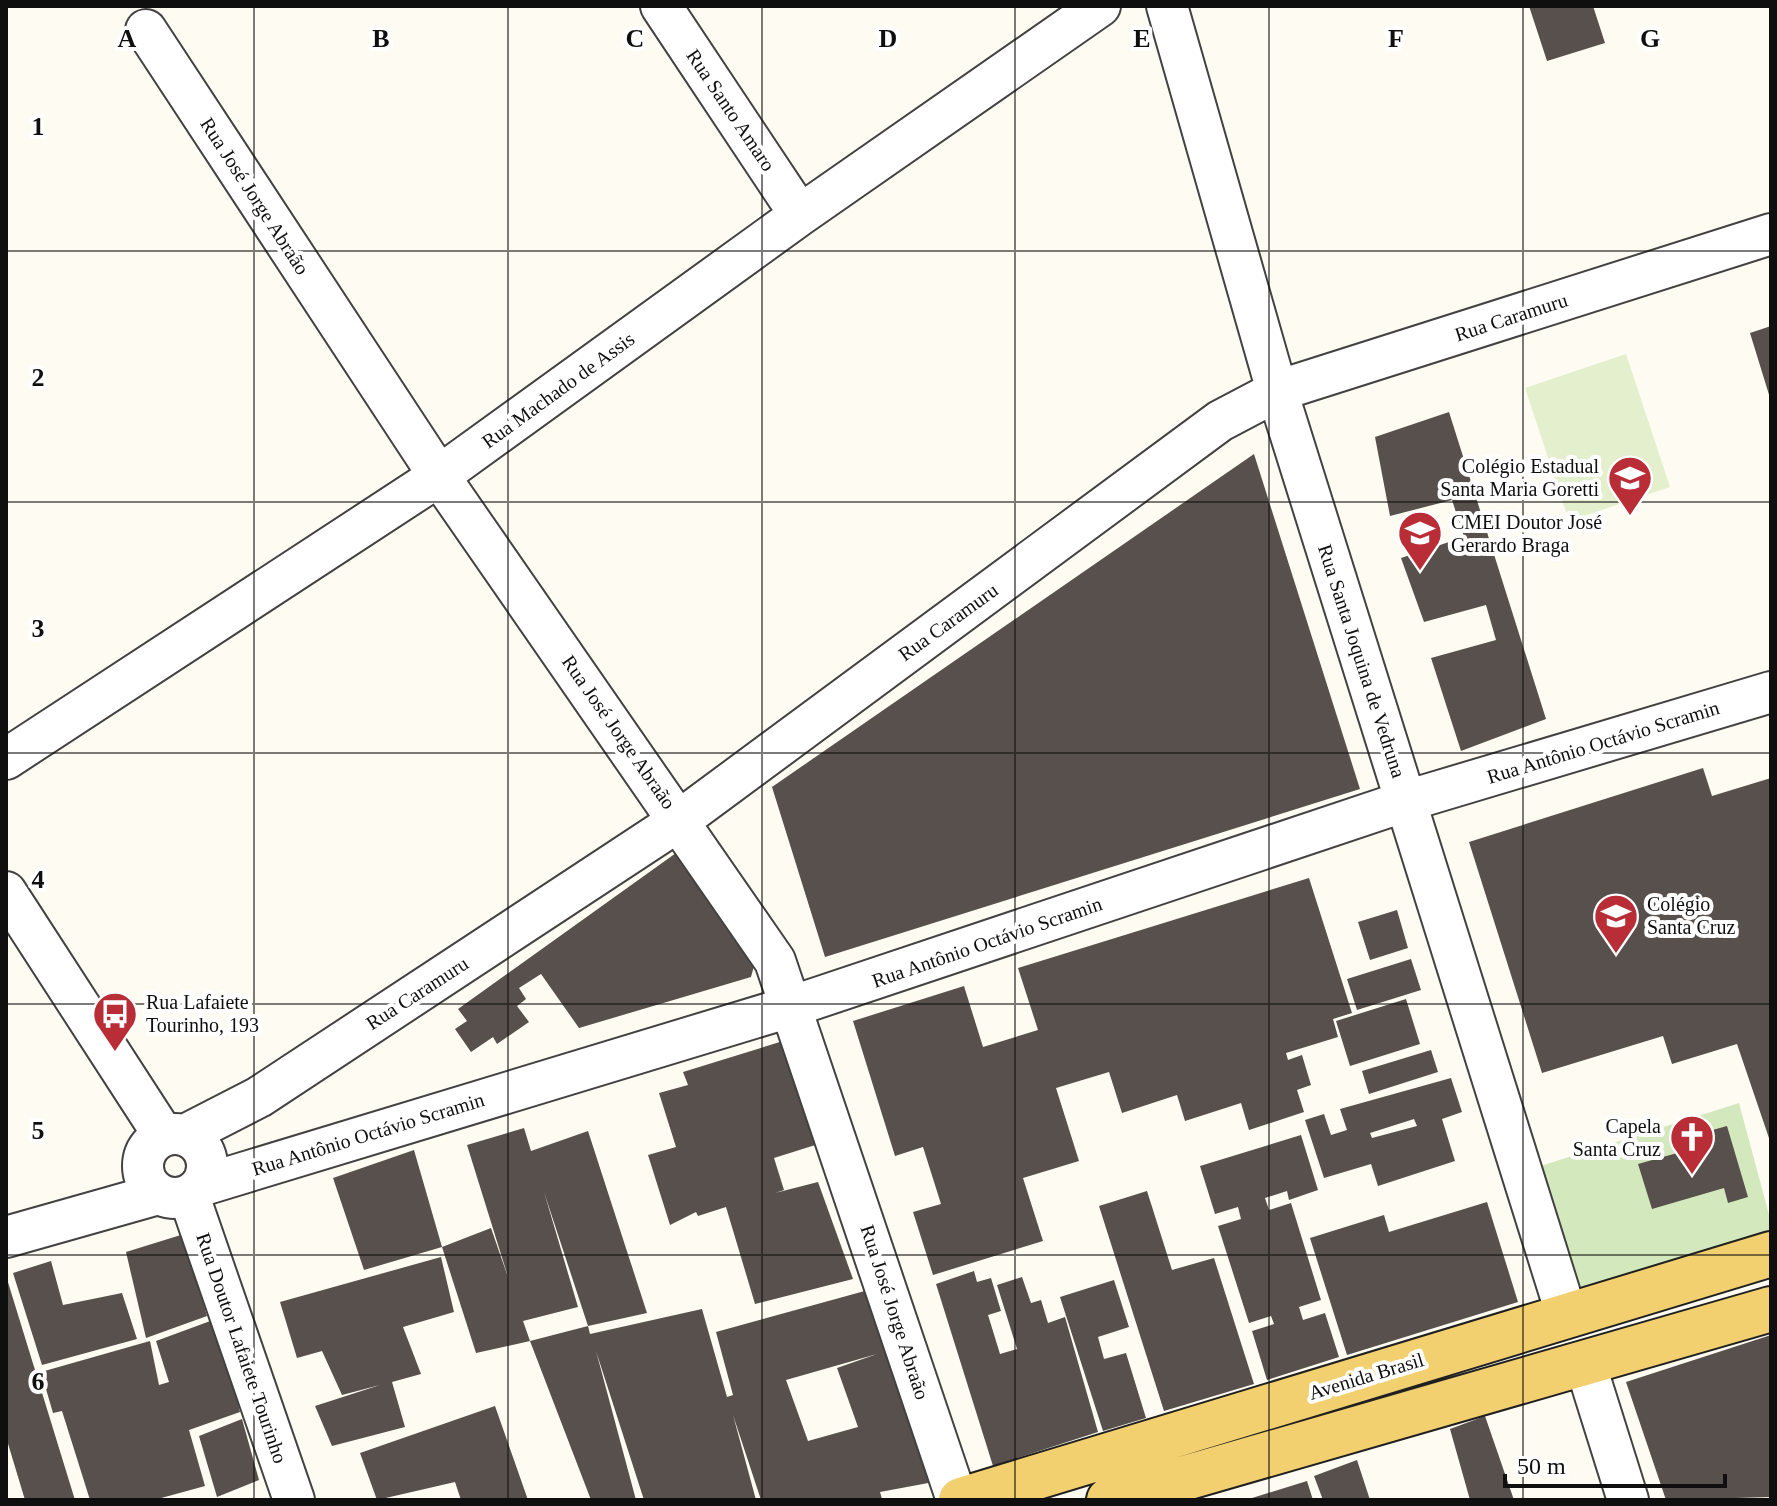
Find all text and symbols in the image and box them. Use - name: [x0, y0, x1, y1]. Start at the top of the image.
- text: A: [118, 24, 137, 53]
- text: B: [372, 24, 390, 53]
- text: C: [626, 24, 644, 53]
- text: D: [879, 24, 897, 53]
- text: E: [1133, 24, 1151, 53]
- text: F: [1388, 24, 1404, 53]
- text: G: [1640, 24, 1660, 53]
- street label: Rua Santo Amaro: [682, 45, 780, 175]
- text: 1: [32, 112, 45, 141]
- street label: Rua José Jorge Abraão: [195, 114, 314, 279]
- street label: Rua Caramuru: [1452, 288, 1570, 346]
- street label: Rua Machado de Assis: [478, 327, 639, 453]
- text: 2: [32, 363, 45, 392]
- school or university icon: Colégio Estadual Santa Maria Goretti: [1606, 454, 1654, 517]
- place label: Colégio Estadual Santa Maria Goretti: [1440, 455, 1599, 500]
- school or university icon: CMEI Doutor José Gerardo Braga: [1396, 509, 1444, 572]
- place label: CMEI Doutor José Gerardo Braga: [1451, 511, 1602, 557]
- street label: Rua Santa Joquina de Vedruna: [1313, 542, 1410, 781]
- street label: Rua Caramuru: [894, 579, 1002, 665]
- text: 3: [32, 614, 45, 643]
- street label: Rua José Jorge Abraão: [557, 651, 680, 814]
- street label: Rua Antônio Octávio Scramin: [1484, 696, 1722, 788]
- text: 4: [32, 865, 45, 894]
- street label: Rua Antônio Octávio Scramin: [869, 892, 1105, 992]
- school or university icon: Colégio Santa Cruz: [1592, 892, 1640, 955]
- place label: Colégio Santa Cruz: [1647, 893, 1735, 938]
- street label: Rua Caramuru: [362, 952, 472, 1034]
- bus stop icon: Rua Lafaiete Tourinho, 193: [91, 990, 139, 1053]
- place label: Rua Lafaiete Tourinho, 193: [146, 991, 259, 1036]
- street label: Rua Antônio Octávio Scramin: [249, 1088, 487, 1180]
- church icon: Capela Santa Cruz: [1668, 1113, 1716, 1176]
- place label: Capela Santa Cruz: [1573, 1115, 1661, 1160]
- text: 5: [32, 1116, 45, 1145]
- street label: Rua José Jorge Abraão: [855, 1222, 934, 1402]
- street label: Rua Doutor Lafaiete Tourinho: [192, 1230, 292, 1466]
- street label: Avenida Brasil: [1306, 1348, 1427, 1404]
- text: 6: [32, 1367, 45, 1396]
- scale bar: [1505, 1438, 1725, 1488]
- text: 50 m: [1517, 1453, 1566, 1479]

